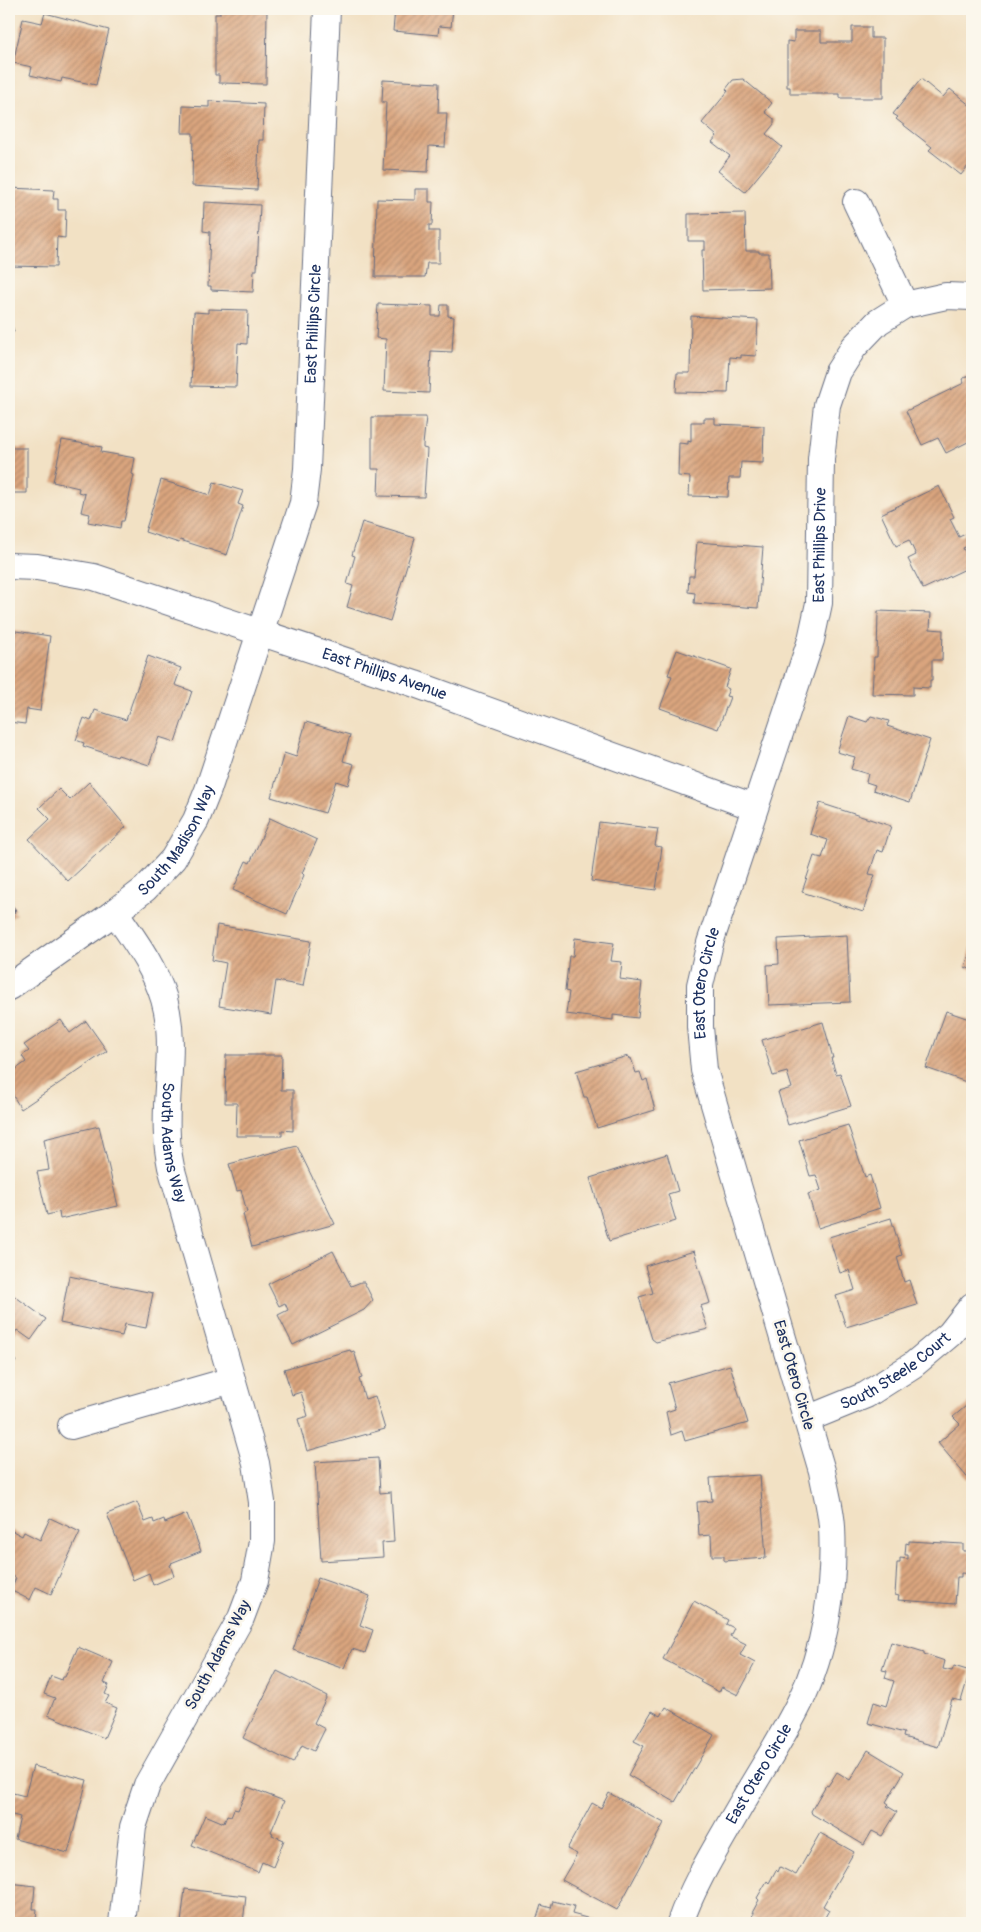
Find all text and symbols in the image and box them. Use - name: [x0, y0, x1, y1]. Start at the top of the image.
- street label: East Phillips Circle: [301, 264, 326, 384]
- street label: East Phillips Drive: [809, 487, 831, 603]
- street label: East Phillips Avenue: [319, 644, 449, 705]
- street label: South Madison Way: [134, 783, 219, 901]
- street label: East Otero Circle: [690, 925, 725, 1040]
- street label: South Adams Way: [157, 1082, 191, 1205]
- street label: East Otero Circle: [769, 1318, 819, 1432]
- street label: South Steele Court: [837, 1327, 955, 1414]
- street label: South Adams Way: [181, 1596, 255, 1713]
- street label: East Otero Circle: [722, 1720, 797, 1828]

